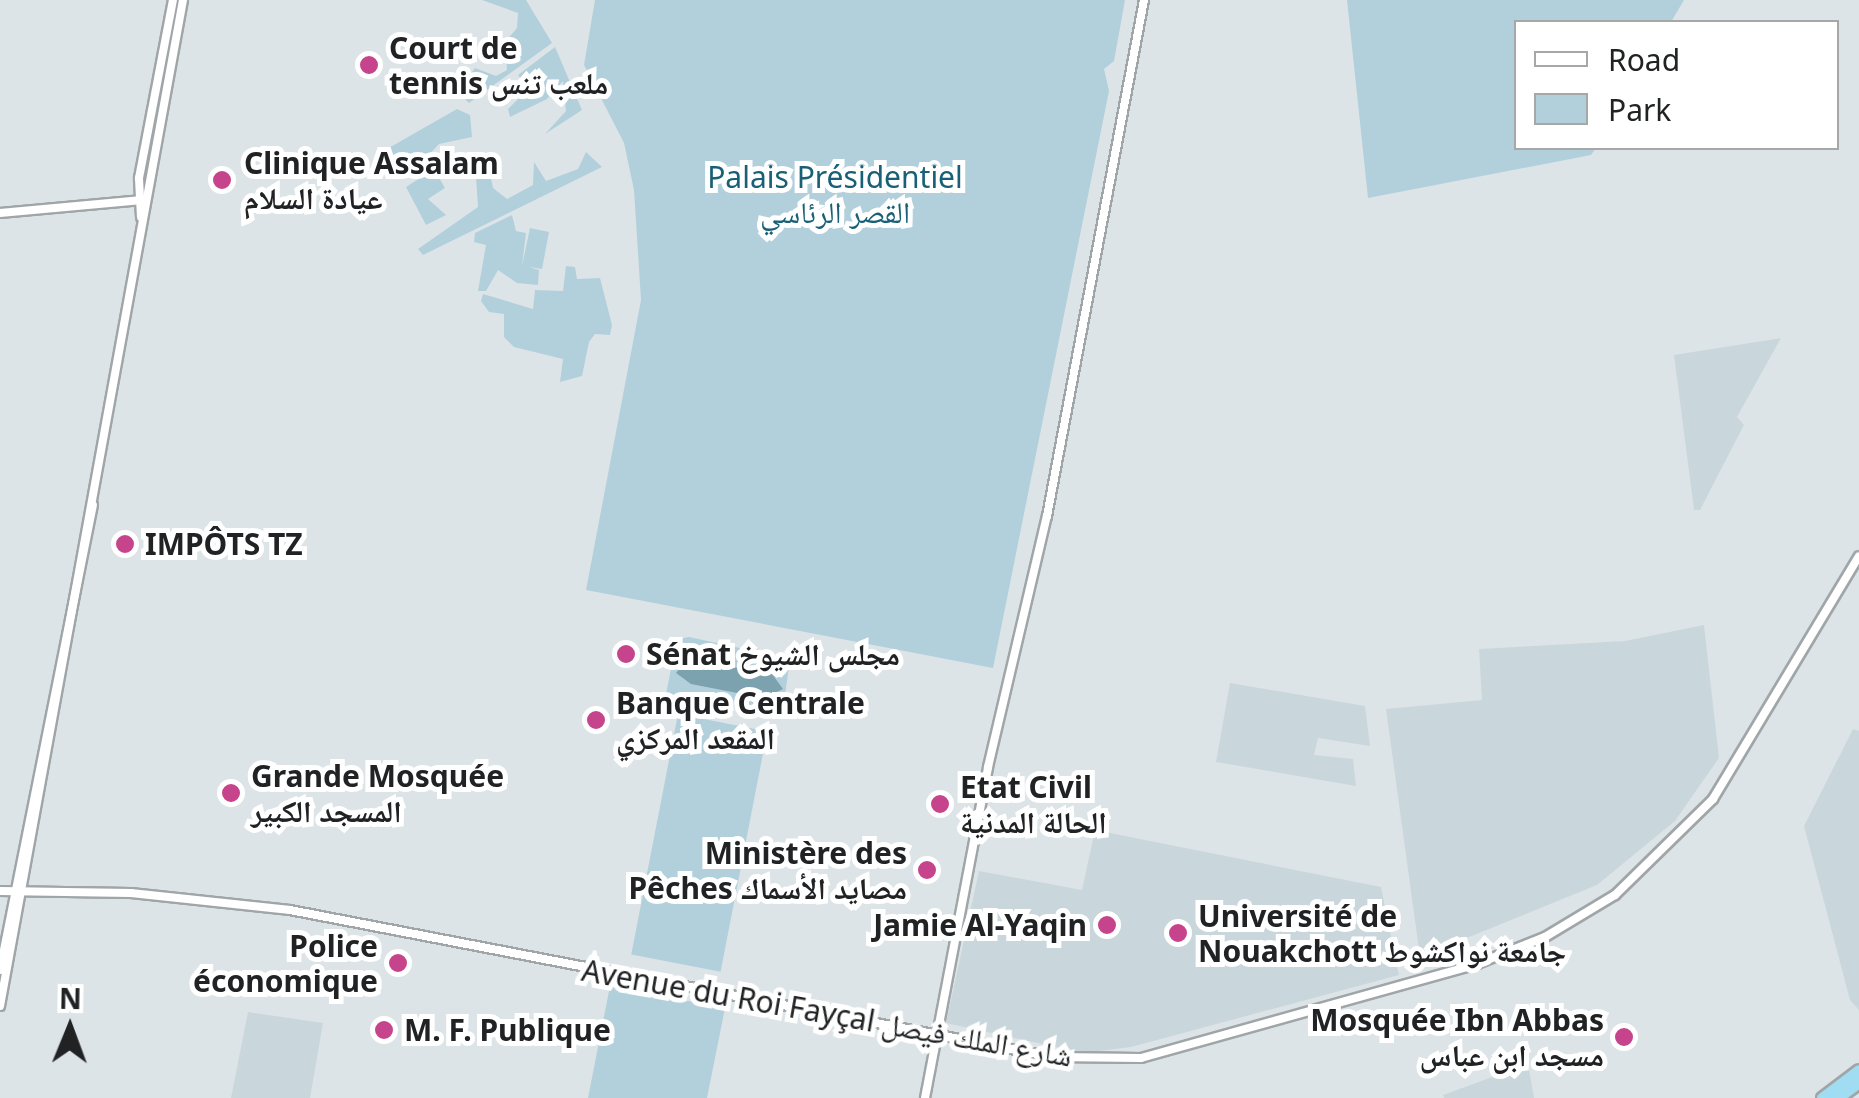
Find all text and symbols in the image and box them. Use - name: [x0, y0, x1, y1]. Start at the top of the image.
- legend: [1514, 20, 1839, 150]
- place label: Court de tennis ملعب تنس: [389, 30, 608, 100]
- text: Road: [1608, 39, 1680, 80]
- marker: Court de tennis ملعب تنس: [358, 54, 380, 76]
- text: Park: [1608, 89, 1671, 130]
- place label: Clinique Assalam عيادة السلام: [244, 145, 499, 216]
- park label: Palais Présidentiel القصر الرئاسي: [707, 159, 963, 230]
- marker: Clinique Assalam عيادة السلام: [209, 167, 235, 193]
- place label: IMPÔTS TZ: [145, 526, 303, 562]
- marker: IMPÔTS TZ: [114, 533, 136, 555]
- place label: Sénat مجلس الشيوخ: [646, 636, 900, 672]
- marker: Sénat مجلس الشيوخ: [615, 643, 637, 665]
- place label: Banque Centrale المقعد المركزي: [616, 685, 865, 756]
- marker: Banque Centrale المقعد المركزي: [585, 709, 607, 731]
- place label: Grande Mosquée المسجد الكبير: [251, 758, 504, 828]
- place label: Etat Civil الحالة المدنية: [960, 769, 1107, 840]
- marker: Grande Mosquée المسجد الكبير: [220, 782, 242, 804]
- marker: Etat Civil الحالة المدنية: [929, 793, 951, 815]
- place label: Ministère des Pêches مصايد الأسماك: [628, 835, 907, 906]
- marker: Ministère des Pêches مصايد الأسماك: [916, 859, 938, 881]
- place label: Université de Nouakchott جامعة نواكشوط: [1198, 898, 1566, 968]
- place label: Jamie Al-Yaqin: [873, 907, 1087, 943]
- marker: Jamie Al-Yaqin: [1096, 914, 1118, 936]
- marker: Université de Nouakchott جامعة نواكشوط: [1167, 922, 1189, 944]
- place label: Police économique: [193, 928, 378, 998]
- marker: Police économique: [387, 952, 409, 974]
- street label: Avenue du Roi Fayçal شارع الملك فيصل: [579, 952, 1075, 1074]
- north arrow: [20, 978, 120, 1078]
- text: N: [59, 979, 82, 1017]
- place label: Mosquée Ibn Abbas مسجد ابن عباس: [1310, 1002, 1604, 1072]
- place label: M. F. Publique: [404, 1012, 611, 1048]
- marker: M. F. Publique: [373, 1019, 395, 1041]
- marker: Mosquée Ibn Abbas مسجد ابن عباس: [1613, 1026, 1635, 1048]

